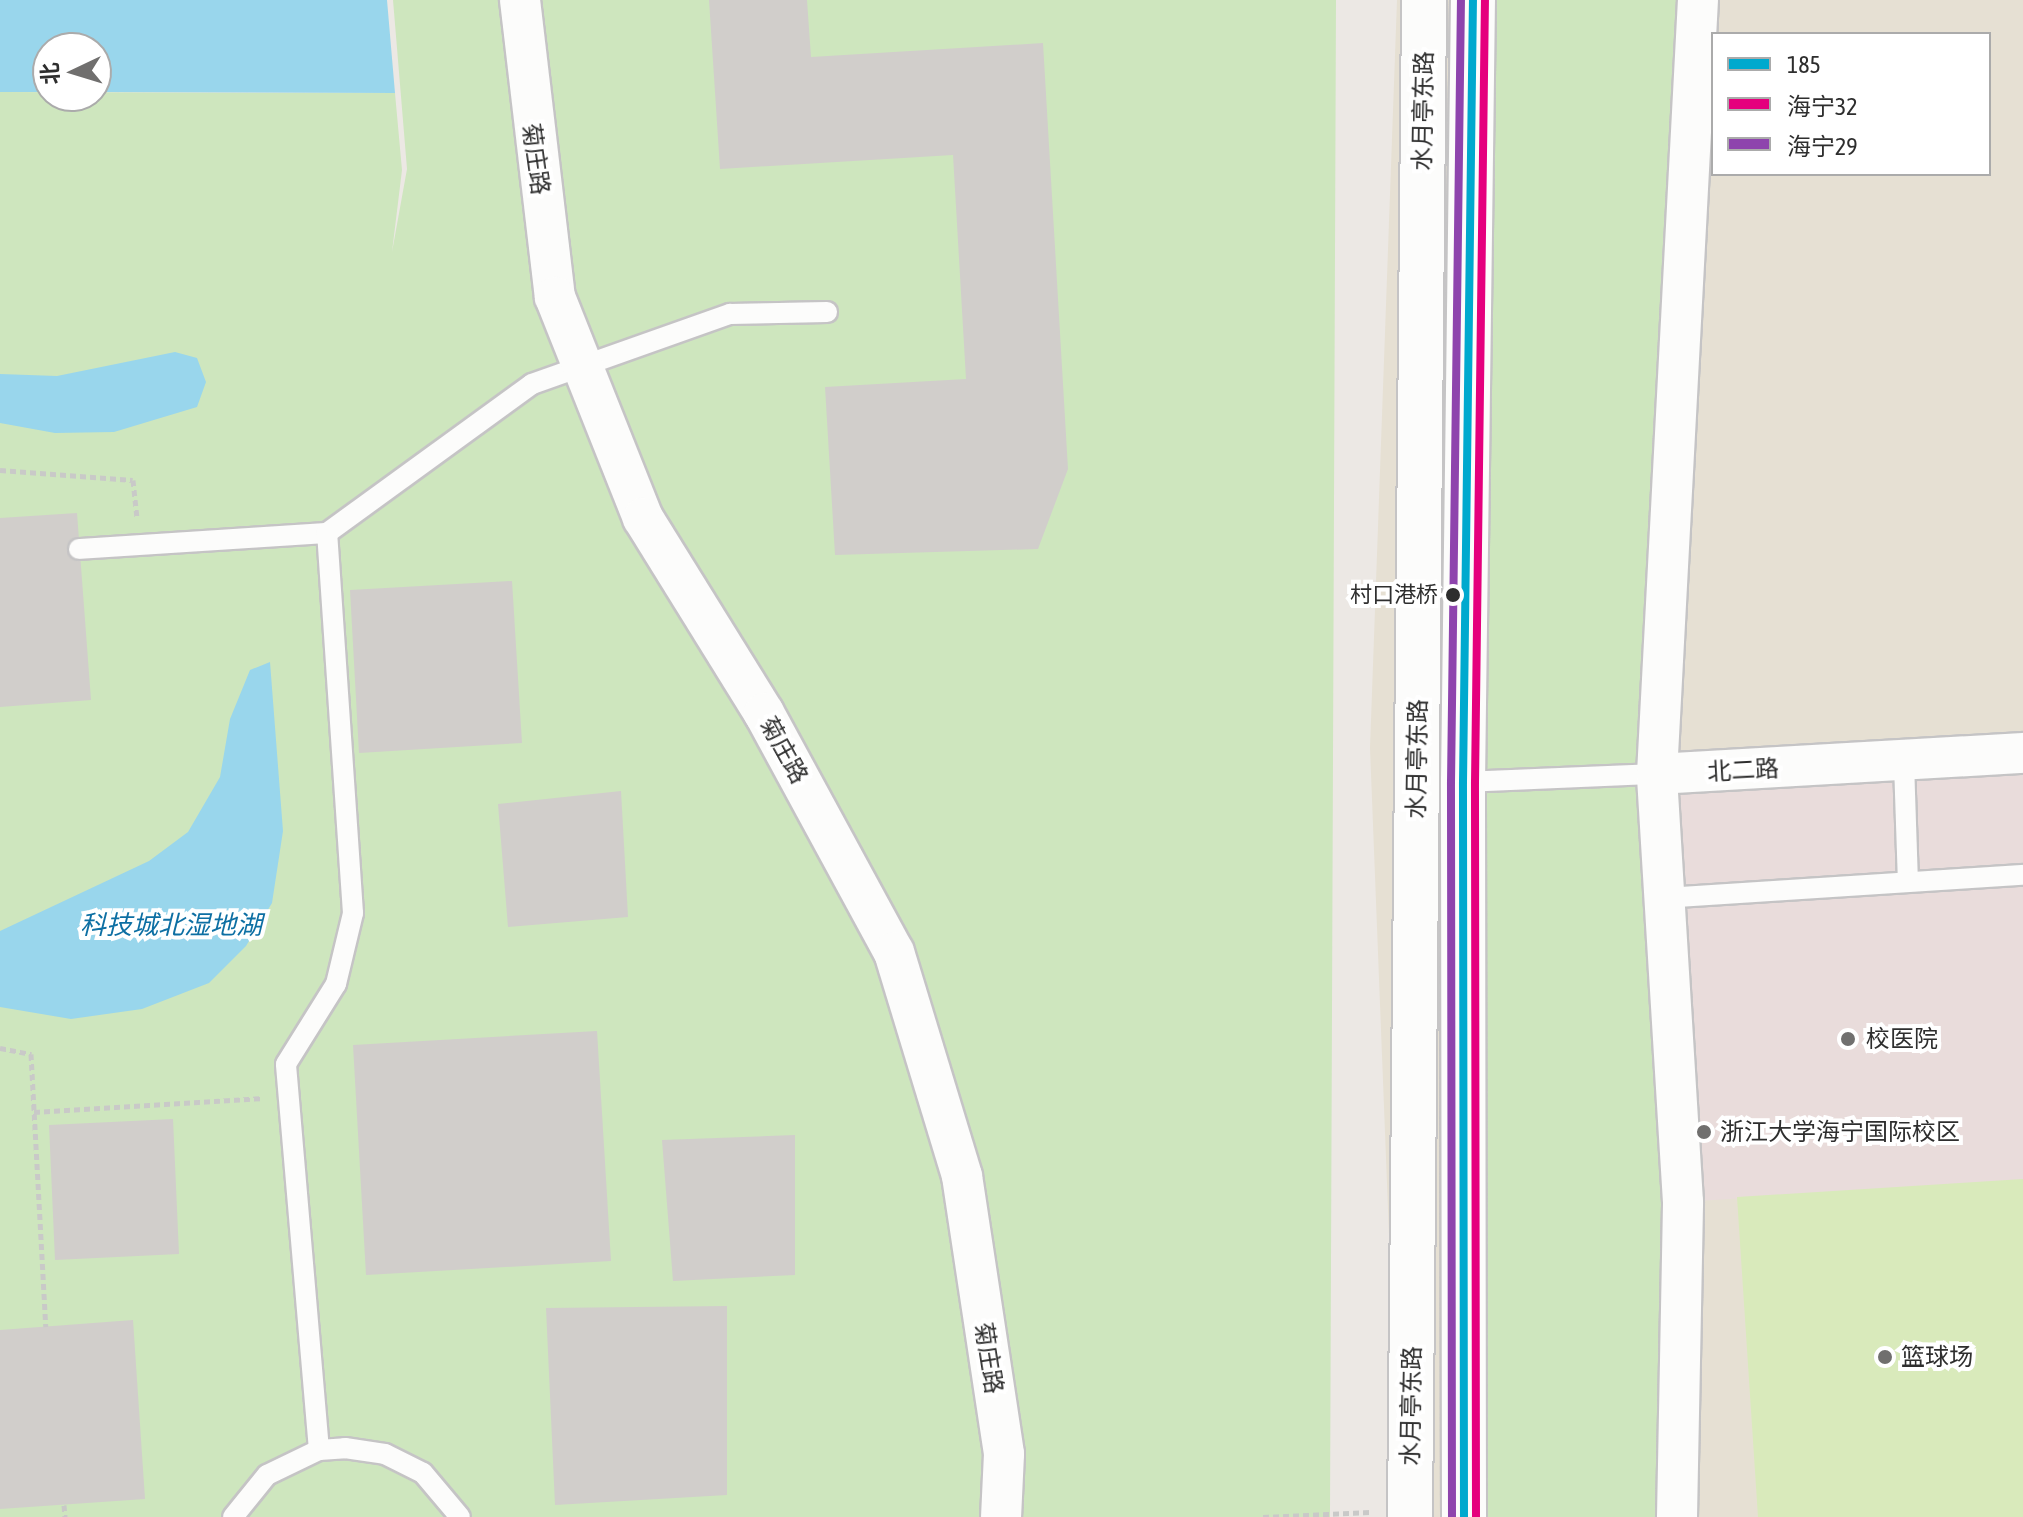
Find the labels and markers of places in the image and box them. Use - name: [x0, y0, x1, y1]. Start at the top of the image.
- place label: 村口港桥: [1350, 582, 1438, 608]
- marker: 村口港桥: [1445, 587, 1461, 603]
- place label: 校医院: [1866, 1025, 1938, 1053]
- marker: 校医院: [1837, 1028, 1859, 1050]
- place label: 浙江大学海宁国际校区: [1720, 1118, 1960, 1146]
- marker: 浙江大学海宁国际校区: [1695, 1123, 1713, 1141]
- place label: 篮球场: [1901, 1343, 1973, 1371]
- marker: 篮球场: [1876, 1348, 1894, 1366]

